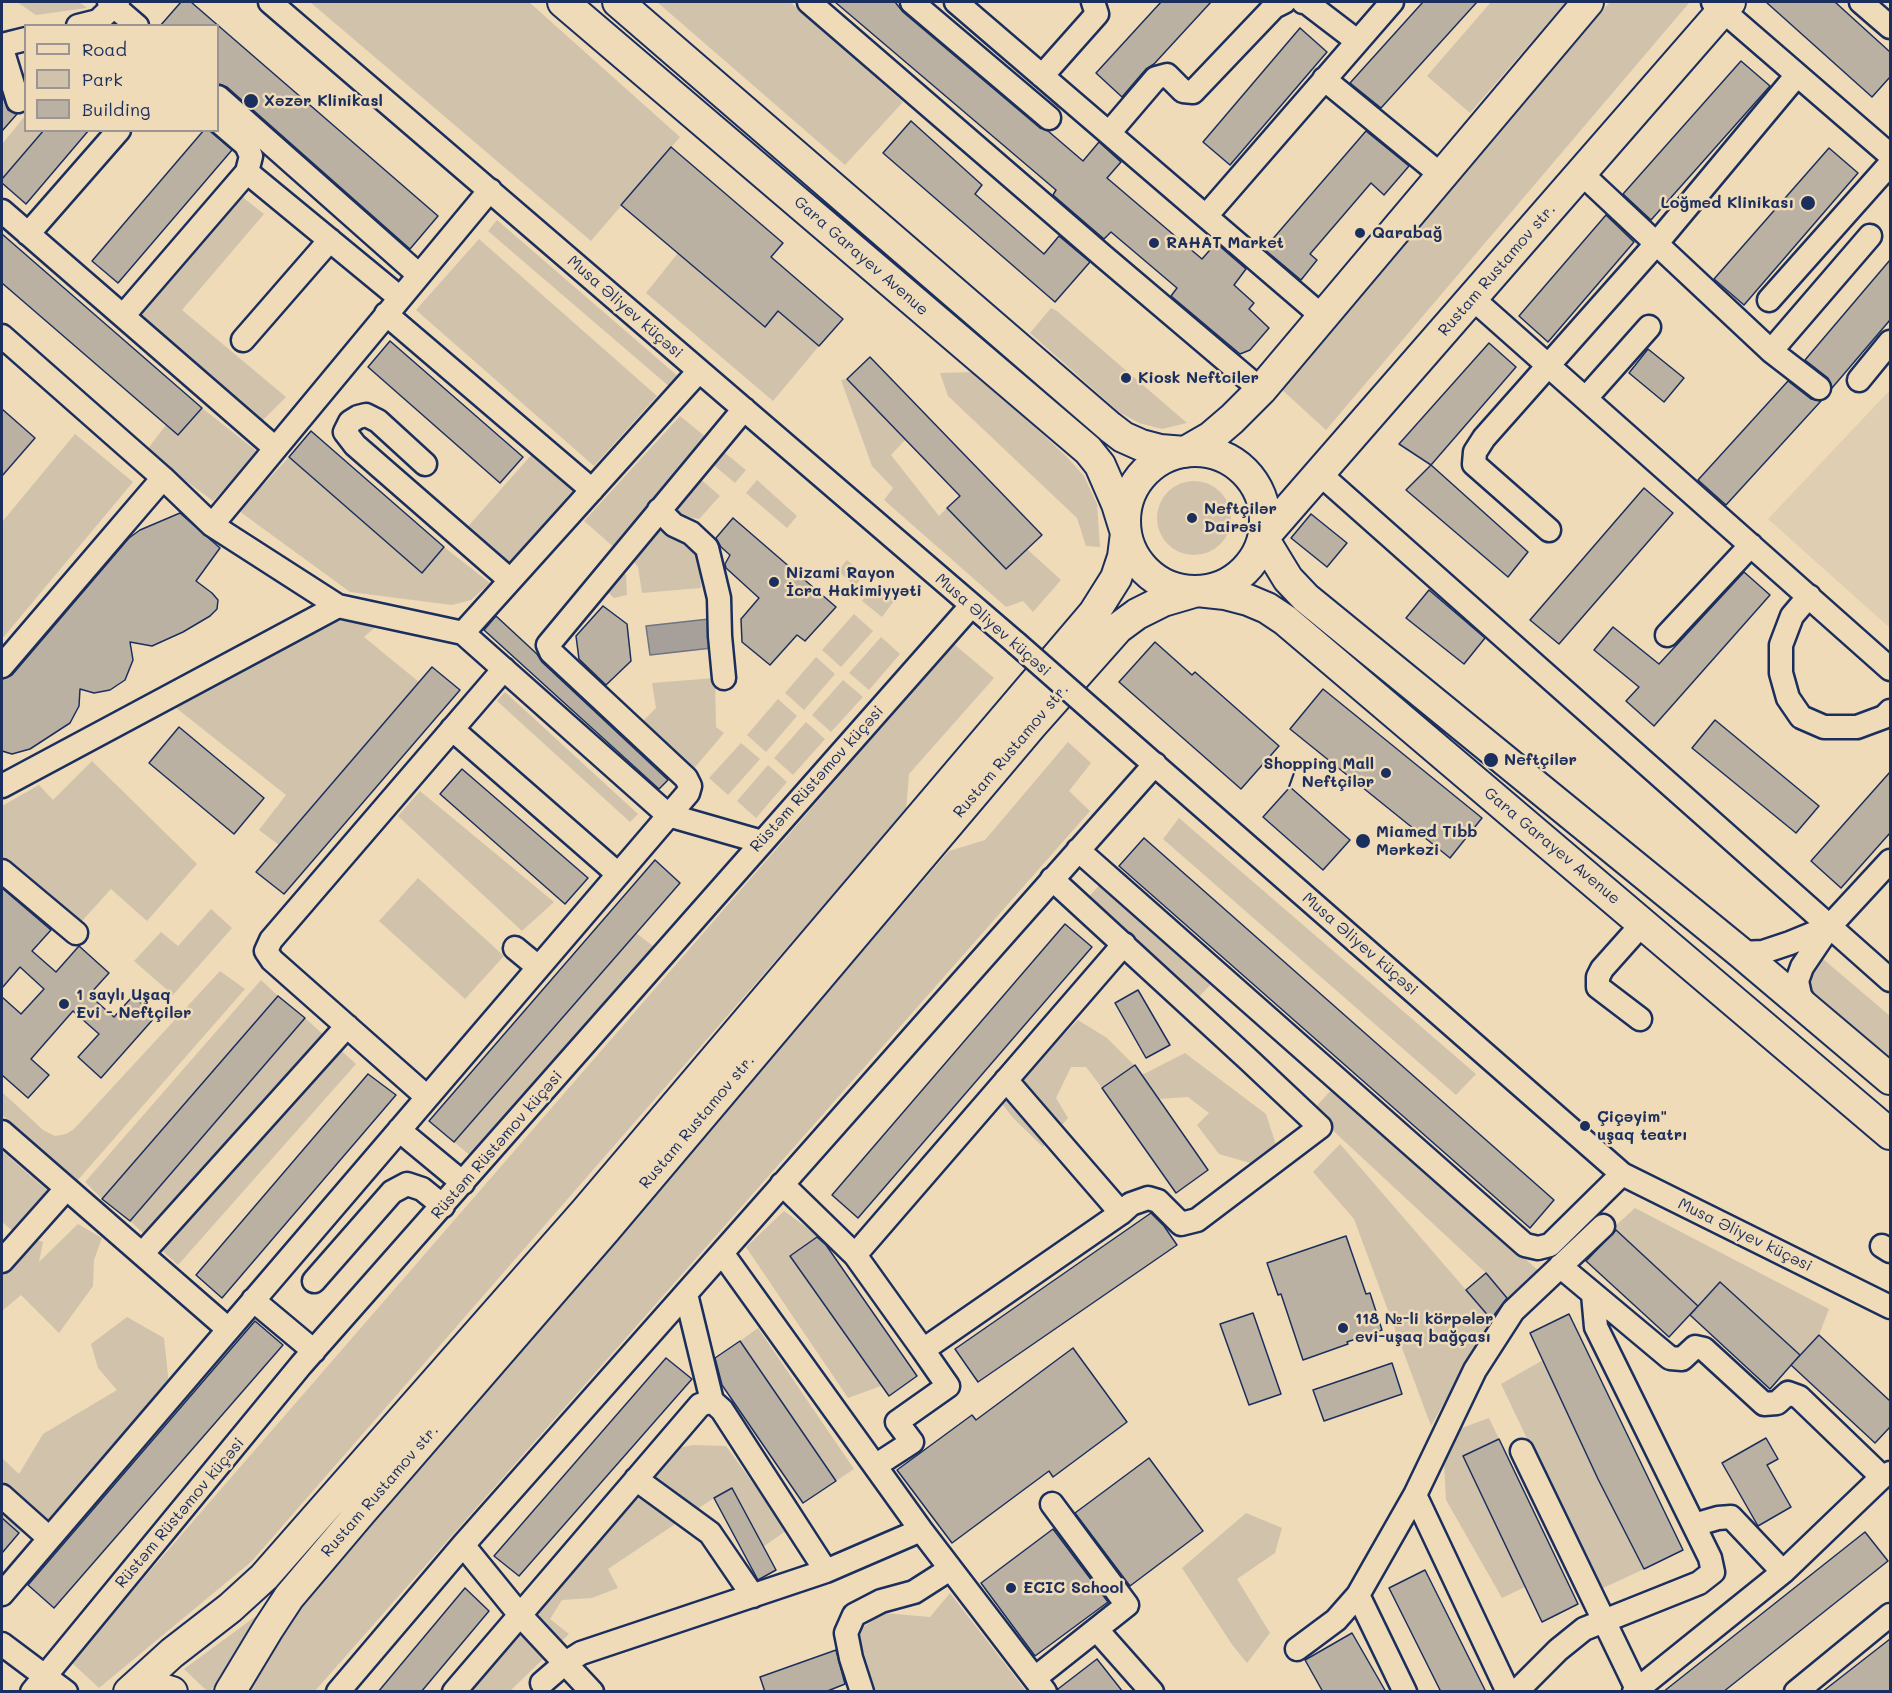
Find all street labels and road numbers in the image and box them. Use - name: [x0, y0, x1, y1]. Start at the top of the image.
- street label: Gara Garayev Avenue: [790, 192, 932, 320]
- street label: Rustam Rustamov str.: [1434, 200, 1560, 340]
- street label: Musa Əliyev küçəsi: [563, 252, 687, 362]
- street label: Musa Əliyev küçəsi: [931, 570, 1055, 680]
- street label: Rustam Rustamov str.: [949, 680, 1073, 822]
- street label: Rüstəm Rüstəmov küçəsi: [746, 702, 888, 856]
- street label: Gara Garayev Avenue: [1480, 783, 1624, 909]
- street label: Musa Əliyev küçəsi: [1298, 889, 1422, 999]
- street label: Rustam Rustamov str.: [635, 1051, 759, 1193]
- street label: Rüstəm Rüstəmov küçəsi: [427, 1067, 567, 1223]
- street label: Musa Əliyev küçəsi: [1675, 1194, 1815, 1276]
- street label: Rustam Rustamov str.: [317, 1421, 443, 1561]
- street label: Rüstəm Rüstəmov küçəsi: [111, 1434, 249, 1592]

